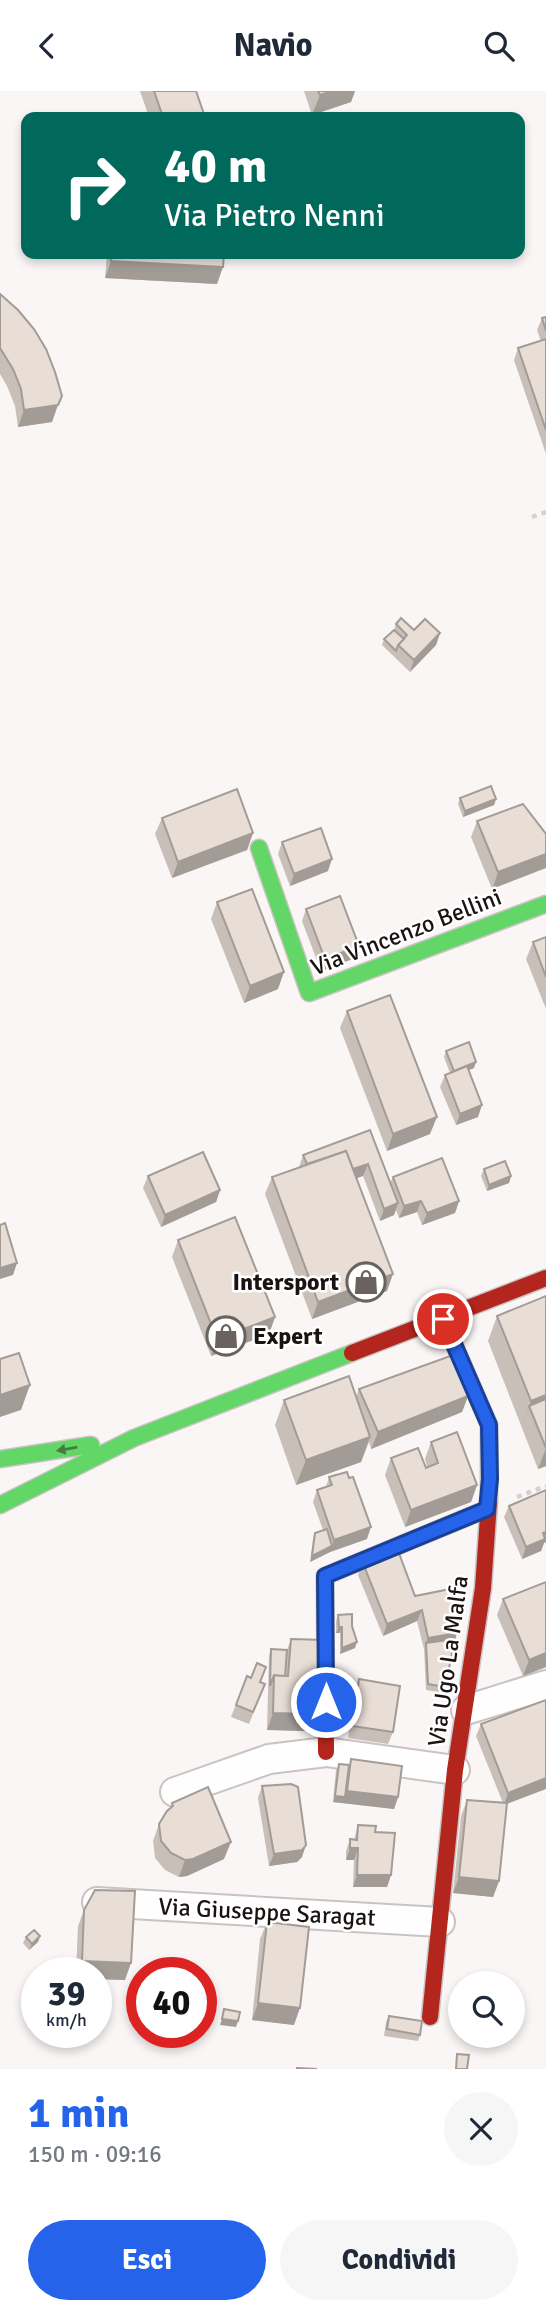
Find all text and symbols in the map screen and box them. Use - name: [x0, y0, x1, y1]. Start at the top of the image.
- text: Navio: [233, 26, 313, 65]
- icon: back: [28, 27, 66, 65]
- icon: search: [480, 27, 518, 65]
- text: 40 m: [164, 136, 267, 196]
- icon: right: [49, 140, 140, 231]
- text: Via Pietro Nenni: [164, 196, 385, 235]
- street label: Via Vincenzo Bellini: [306, 882, 506, 982]
- shop icon: Intersport: [345, 1261, 387, 1303]
- place label: Intersport: [233, 1267, 339, 1297]
- pin: [413, 1289, 473, 1349]
- icon: arrive: [424, 1300, 462, 1338]
- shop icon: Expert: [205, 1315, 247, 1357]
- place label: Expert: [253, 1321, 323, 1351]
- one-way arrow: [56, 1444, 78, 1455]
- street label: Via Ugo La Malfa: [421, 1573, 475, 1749]
- position arrow: [289, 1665, 363, 1739]
- street label: Via Giuseppe Saragat: [158, 1891, 376, 1933]
- speed limit sign: 40: [126, 1957, 217, 2048]
- map controls: [448, 1971, 525, 2048]
- button: search: [448, 1971, 525, 2048]
- text: 39: [48, 1972, 85, 2015]
- text: km/h: [46, 2009, 87, 2031]
- text: 1 min: [28, 2088, 129, 2139]
- button: close: [444, 2092, 518, 2166]
- text: 150 m · 09:16: [28, 2140, 162, 2169]
- button: Esci: [28, 2220, 266, 2300]
- button: Condividi: [280, 2220, 518, 2300]

